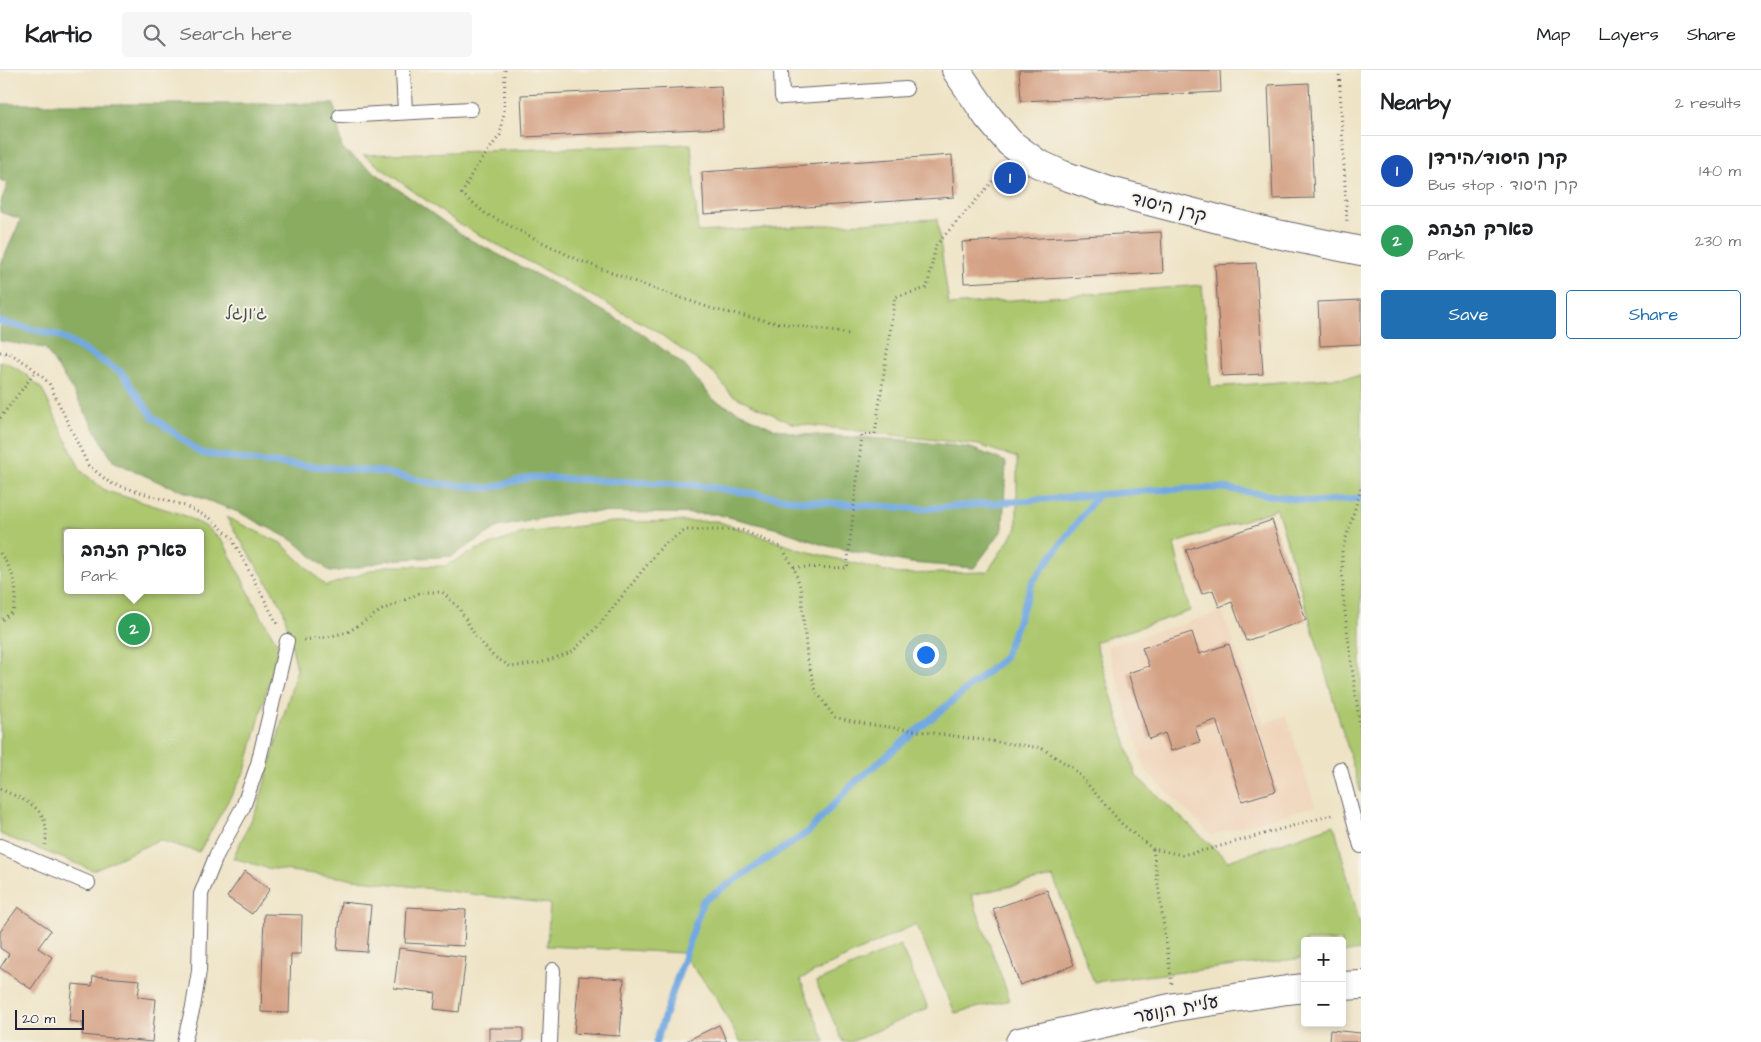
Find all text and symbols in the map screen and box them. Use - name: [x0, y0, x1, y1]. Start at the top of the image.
- search box: [122, 12, 472, 57]
- text: Kartio: [25, 18, 92, 52]
- icon: search: [140, 21, 168, 49]
- text: Search here: [180, 21, 292, 48]
- text: Map: [1536, 22, 1570, 47]
- text: Layers: [1598, 22, 1659, 47]
- text: Share: [1687, 22, 1736, 47]
- text: Nearby: [1381, 88, 1451, 117]
- text: 2 results: [1675, 92, 1741, 114]
- text: קרן היסוד/הירדן: [1428, 145, 1568, 172]
- pin: 1: [994, 159, 1026, 197]
- text: 1: [1396, 160, 1398, 182]
- text: 140 m: [1699, 160, 1741, 182]
- text: Bus stop · קרן היסוד: [1428, 174, 1578, 196]
- street label: קרן היסוד: [1128, 186, 1209, 229]
- text: פארק הזהב: [1428, 216, 1534, 243]
- text: 2: [1392, 230, 1402, 252]
- text: 230 m: [1695, 230, 1741, 252]
- text: Park: [1428, 244, 1465, 266]
- button: Save: [1381, 290, 1556, 339]
- button: Share: [1566, 290, 1741, 339]
- park label: ג'ונגל: [225, 301, 267, 326]
- popup: [64, 529, 204, 594]
- text: פארק הזהב: [81, 537, 187, 564]
- text: Park: [81, 565, 118, 587]
- pin: 2: [118, 610, 150, 648]
- your location: [913, 642, 939, 668]
- map controls: [1301, 937, 1346, 1027]
- button: +: [1301, 937, 1346, 982]
- button: −: [1301, 982, 1346, 1027]
- street label: עליית הנוער: [1132, 989, 1221, 1030]
- scale bar: [15, 1007, 84, 1030]
- text: 20 m: [22, 1009, 55, 1029]

